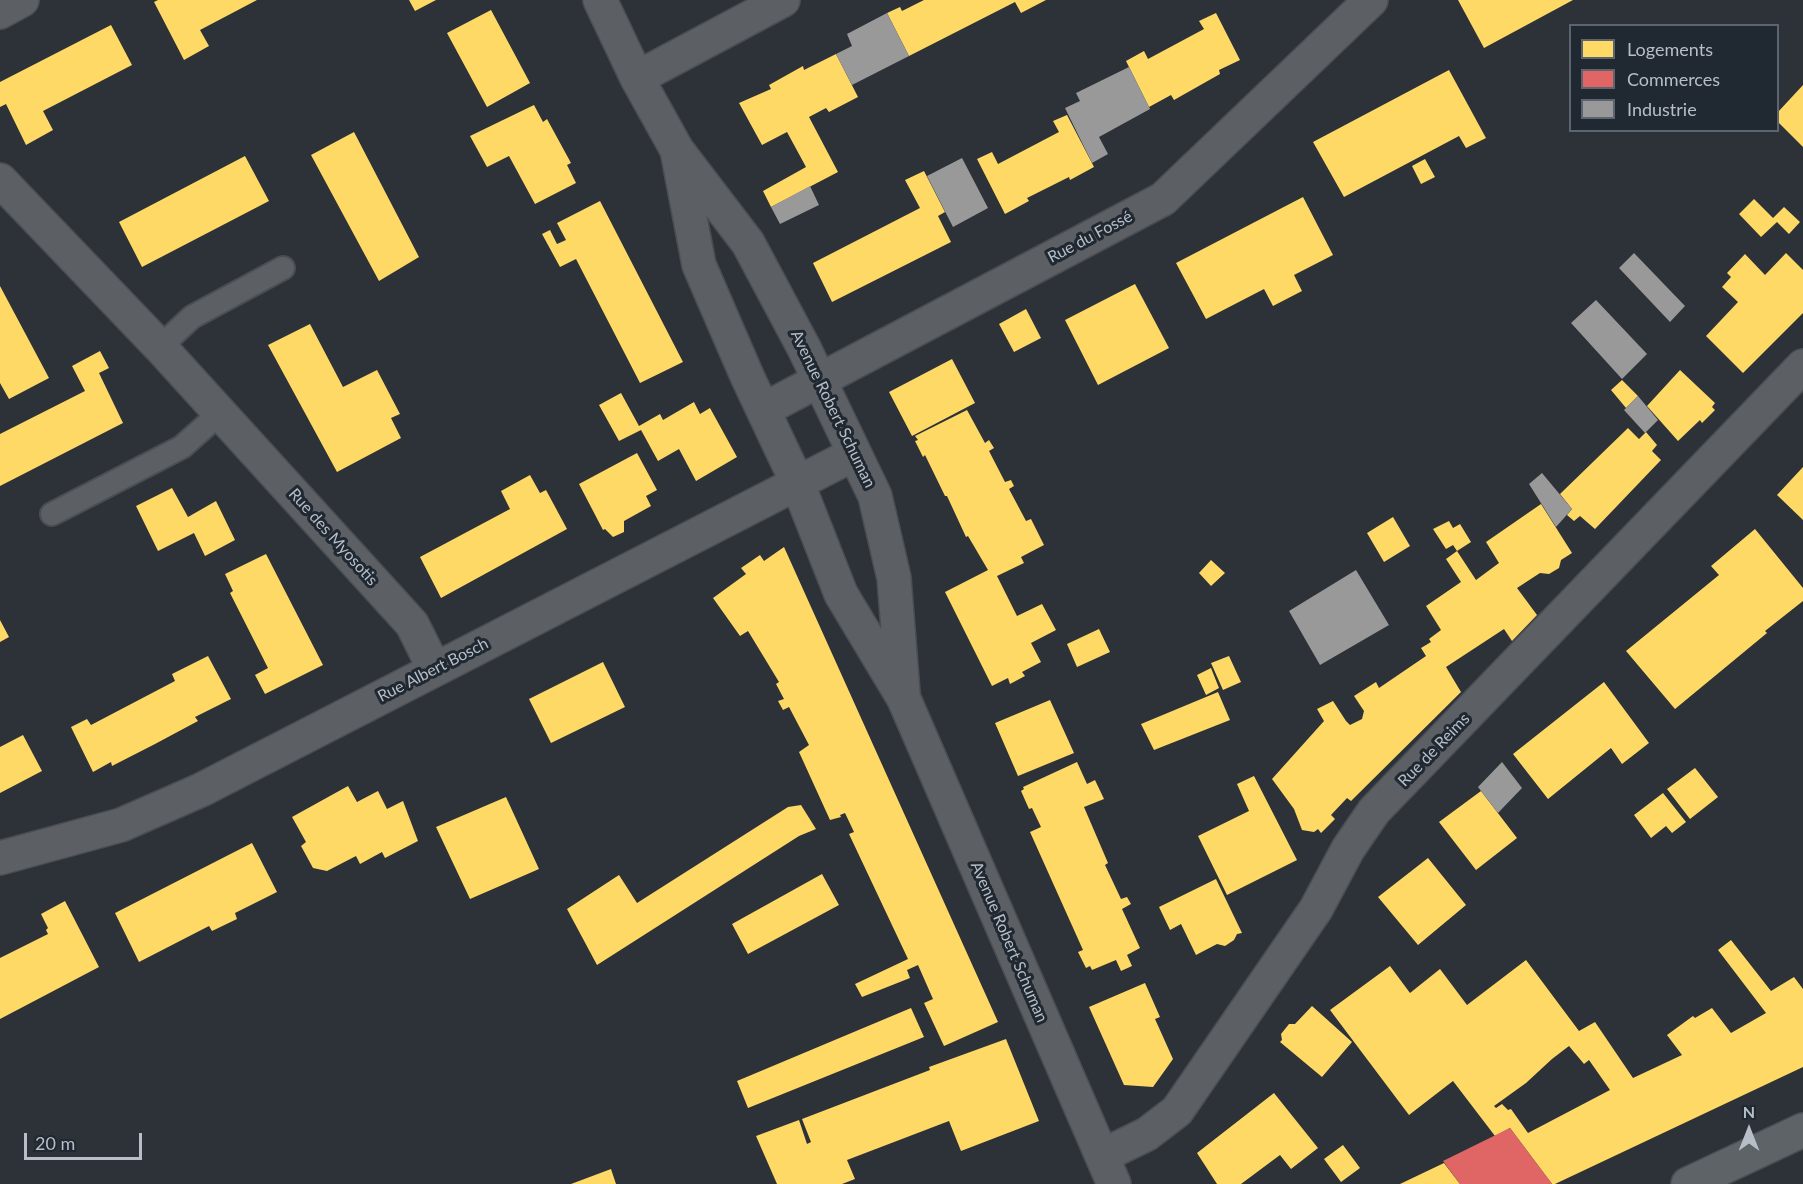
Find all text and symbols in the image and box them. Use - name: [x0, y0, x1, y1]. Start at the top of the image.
- legend: [1569, 24, 1779, 132]
- text: Logements: [1627, 38, 1713, 60]
- text: Commerces: [1627, 68, 1720, 90]
- text: Industrie: [1627, 98, 1697, 120]
- street label: Rue du Fossé: [1044, 207, 1136, 267]
- street label: Avenue Robert Schuman: [786, 327, 880, 491]
- street label: Rue des Myosotis: [284, 485, 382, 589]
- street label: Rue Albert Bosch: [374, 634, 492, 706]
- street label: Rue de Reims: [1394, 709, 1474, 791]
- street label: Avenue Robert Schuman: [966, 859, 1052, 1025]
- north arrow: [1719, 1100, 1779, 1160]
- text: N: [1743, 1102, 1755, 1121]
- scale bar: [27, 1121, 146, 1159]
- text: 20 m: [35, 1132, 75, 1154]

